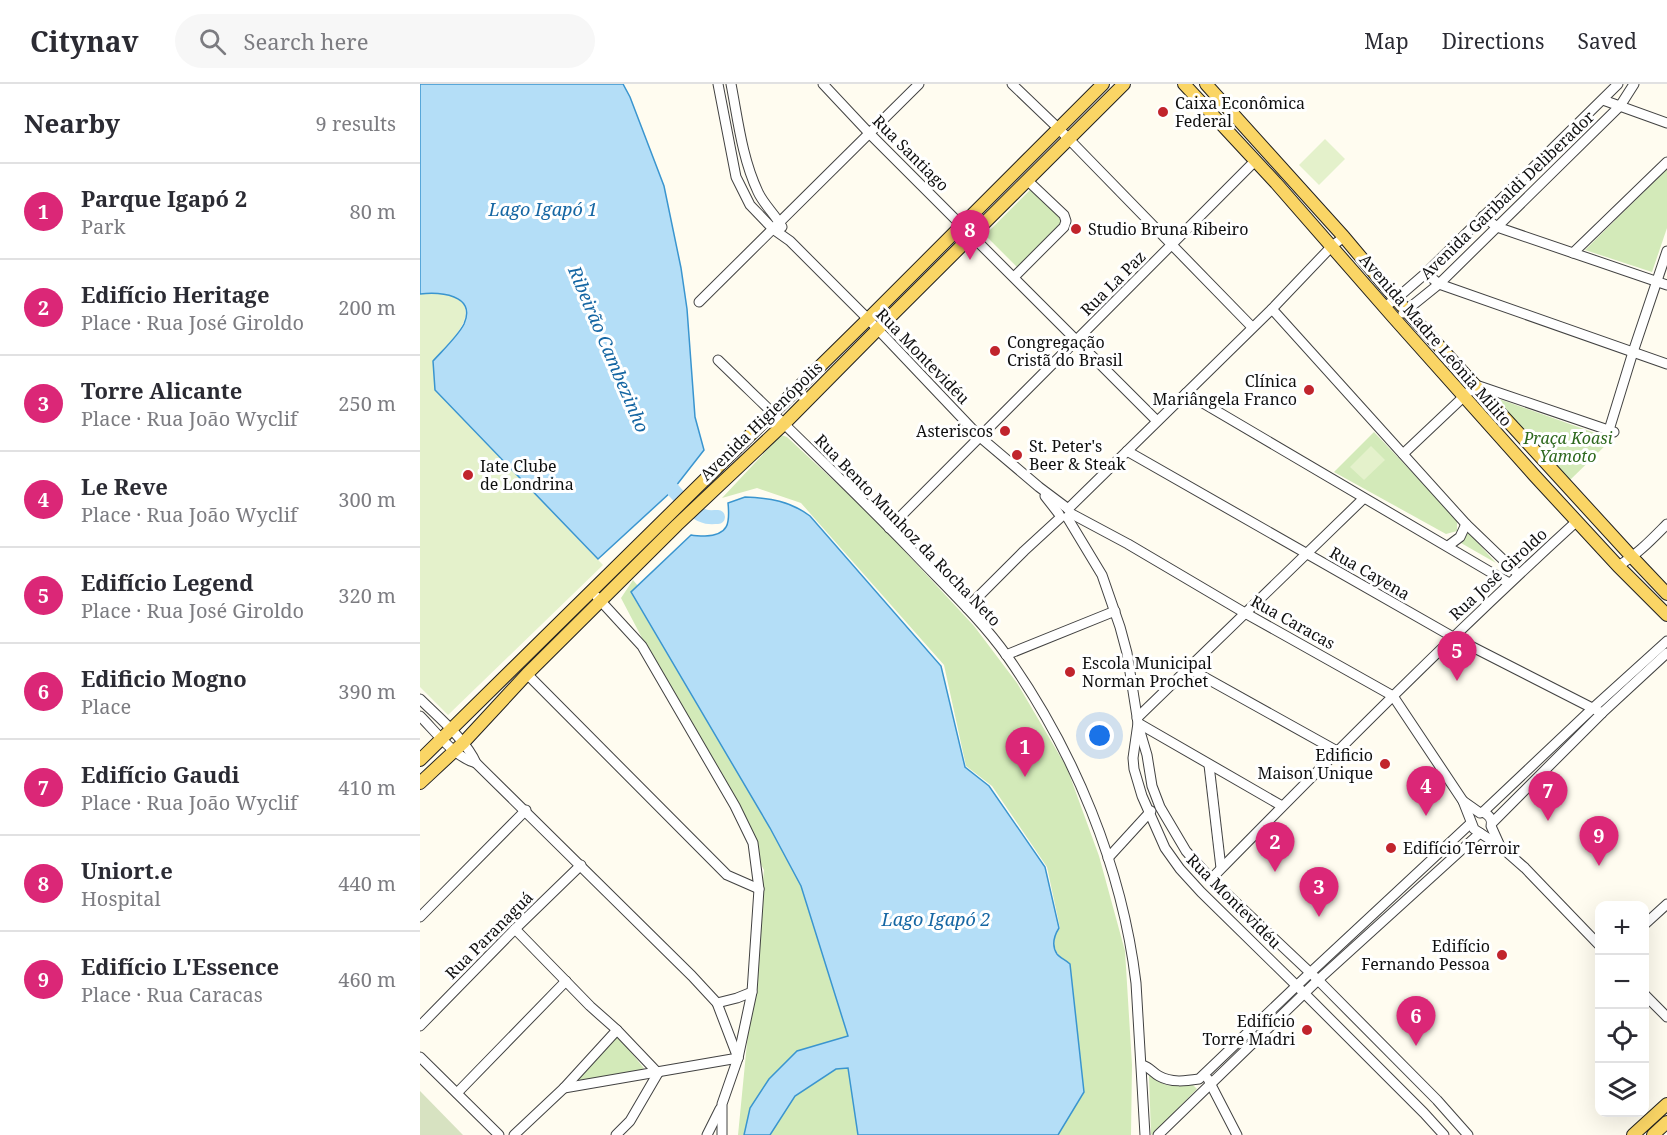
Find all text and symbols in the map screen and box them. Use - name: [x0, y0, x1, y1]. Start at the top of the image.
- search box: [175, 14, 595, 68]
- text: Citynav: [30, 22, 139, 60]
- icon: search: [196, 25, 229, 58]
- text: Search here: [244, 26, 368, 56]
- text: Map: [1364, 27, 1409, 55]
- text: Directions: [1442, 27, 1544, 55]
- text: Saved: [1577, 27, 1637, 55]
- place label: Caixa Econômica Federal: [1175, 92, 1305, 132]
- text: Nearby: [24, 105, 120, 141]
- marker: Caixa Econômica Federal: [1156, 105, 1170, 119]
- street label: Avenida Garibaldi Deliberador: [1415, 105, 1599, 284]
- text: 9 results: [316, 110, 396, 137]
- street label: Rua Santiago: [868, 110, 954, 196]
- text: Parque Igapó 2: [81, 183, 247, 213]
- water label: Lago Igapó 1: [487, 197, 598, 221]
- text: 1: [38, 198, 49, 225]
- text: 80 m: [350, 198, 396, 225]
- pin: 8: [950, 210, 990, 260]
- text: Park: [81, 213, 125, 240]
- place label: Studio Bruna Ribeiro: [1088, 218, 1248, 240]
- marker: Studio Bruna Ribeiro: [1069, 222, 1083, 236]
- street label: Rua La Paz: [1076, 246, 1150, 320]
- street label: Avenida Madre Leônia Milito: [1355, 249, 1517, 431]
- water label: Ribeirão Cambezinho: [563, 261, 655, 436]
- text: Edifício Heritage: [81, 279, 270, 309]
- text: 2: [38, 294, 49, 321]
- text: 200 m: [338, 294, 396, 321]
- street label: Rua Montevidéu: [871, 303, 975, 409]
- text: Place · Rua José Giroldo: [81, 309, 304, 336]
- place label: Congregação Cristã do Brasil: [1007, 331, 1123, 371]
- marker: Congregação Cristã do Brasil: [988, 344, 1002, 358]
- street label: Avenida Higienópolis: [695, 357, 827, 485]
- place label: Clínica Mariângela Franco: [1153, 370, 1297, 410]
- text: Torre Alicante: [81, 375, 242, 405]
- marker: Clínica Mariângela Franco: [1302, 383, 1316, 397]
- text: 3: [38, 390, 49, 417]
- text: 250 m: [338, 390, 396, 417]
- text: Place · Rua João Wyclif: [81, 405, 298, 432]
- place label: Asteriscos: [916, 420, 993, 442]
- marker: Asteriscos: [998, 424, 1012, 438]
- park label: Praça Koasi Yamoto: [1522, 427, 1613, 467]
- street label: Rua Bento Munhoz da Rocha Neto: [810, 429, 1006, 631]
- place label: St. Peter's Beer & Steak: [1029, 435, 1126, 475]
- marker: St. Peter's Beer & Steak: [1010, 448, 1024, 462]
- place label: Iate Clube de Londrina: [480, 455, 574, 495]
- marker: Iate Clube de Londrina: [461, 468, 475, 482]
- text: Le Reve: [81, 471, 168, 501]
- text: 4: [38, 486, 49, 513]
- text: 300 m: [338, 486, 396, 513]
- text: Place · Rua João Wyclif: [81, 501, 298, 528]
- street label: Rua José Giroldo: [1444, 523, 1552, 625]
- street label: Rua Cayena: [1326, 541, 1414, 605]
- text: Edifício Legend: [81, 567, 253, 597]
- text: 5: [38, 582, 49, 609]
- text: 320 m: [338, 582, 396, 609]
- street label: Rua Caracas: [1247, 590, 1339, 654]
- text: Place · Rua José Giroldo: [81, 597, 304, 624]
- pin: 5: [1438, 632, 1476, 681]
- place label: Escola Municipal Norman Prochet: [1082, 652, 1212, 692]
- text: Edificio Mogno: [81, 663, 247, 693]
- marker: Escola Municipal Norman Prochet: [1063, 665, 1077, 679]
- text: 6: [38, 678, 49, 705]
- text: 390 m: [338, 678, 396, 705]
- text: Place: [81, 693, 131, 720]
- your location: [1085, 721, 1114, 750]
- pin: 1: [1006, 728, 1044, 777]
- place label: Edificio Maison Unique: [1257, 744, 1373, 784]
- marker: Edificio Maison Unique: [1378, 757, 1392, 771]
- text: Edifício Gaudi: [81, 759, 240, 789]
- pin: 4: [1406, 766, 1446, 816]
- pin: 7: [1528, 772, 1568, 821]
- text: 7: [38, 774, 49, 801]
- text: 410 m: [338, 774, 396, 801]
- text: Place · Rua João Wyclif: [81, 789, 298, 816]
- pin: 9: [1580, 816, 1618, 866]
- pin: 2: [1256, 822, 1294, 872]
- place label: Edifício Terroir: [1403, 837, 1520, 859]
- marker: Edifício Terroir: [1384, 841, 1398, 855]
- street label: Rua Montevidéu: [1182, 849, 1286, 953]
- text: Uniort.e: [81, 855, 173, 885]
- pin: 3: [1300, 868, 1338, 917]
- text: 8: [38, 870, 49, 897]
- text: 440 m: [338, 870, 396, 897]
- text: Hospital: [81, 885, 161, 912]
- street label: Rua Paranaguá: [440, 886, 538, 984]
- map controls: [1595, 901, 1649, 1117]
- button: +: [1595, 901, 1649, 955]
- water label: Lago Igapó 2: [880, 907, 991, 931]
- place label: Edifício Fernando Pessoa: [1361, 935, 1490, 975]
- marker: Edifício Fernando Pessoa: [1495, 948, 1509, 962]
- text: Edifício L'Essence: [81, 951, 279, 981]
- button: −: [1595, 955, 1649, 1009]
- text: 9: [38, 966, 49, 993]
- text: 460 m: [338, 966, 396, 993]
- text: Place · Rua Caracas: [81, 981, 263, 1008]
- pin: 6: [1396, 996, 1436, 1046]
- button: locate: [1595, 1009, 1649, 1063]
- place label: Edifício Torre Madri: [1202, 1010, 1295, 1050]
- marker: Edifício Torre Madri: [1300, 1023, 1314, 1037]
- button: layers: [1595, 1063, 1649, 1117]

